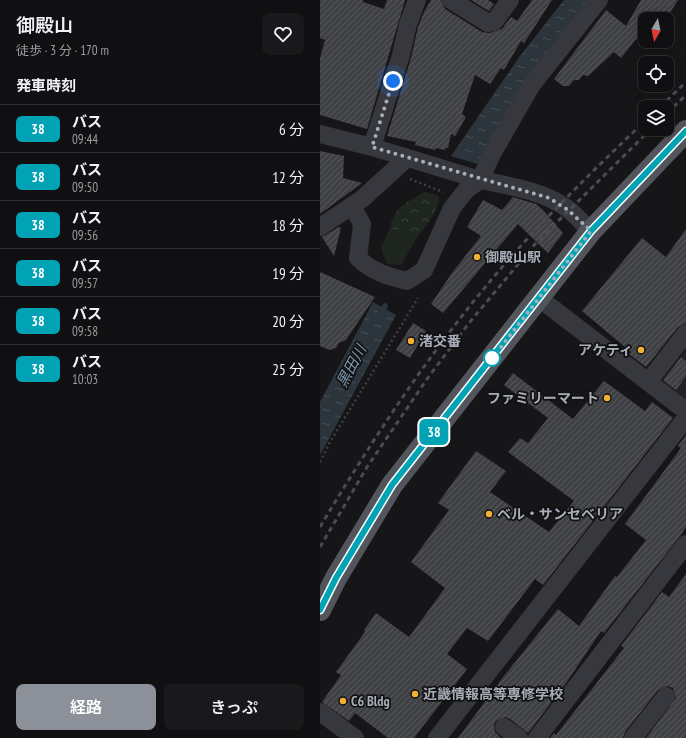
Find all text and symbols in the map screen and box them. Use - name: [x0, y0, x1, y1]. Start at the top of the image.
- north arrow: [638, 12, 674, 48]
- map controls: [638, 12, 674, 136]
- text: 御殿山: [16, 13, 73, 37]
- button: heart: [262, 13, 304, 55]
- text: 徒歩 · 3 分 · 170 m: [16, 42, 109, 59]
- button: locate: [638, 56, 674, 92]
- your location: [383, 71, 403, 91]
- text: 発車時刻: [16, 76, 76, 95]
- button: layers: [638, 100, 674, 136]
- text: バス: [72, 112, 102, 131]
- text: 38: [31, 120, 45, 138]
- text: 6 分: [279, 120, 304, 139]
- text: 09:44: [72, 131, 98, 148]
- text: バス: [72, 160, 102, 179]
- text: 38: [31, 168, 45, 186]
- text: 12 分: [272, 168, 304, 187]
- text: 09:50: [72, 179, 98, 196]
- text: バス: [72, 208, 102, 227]
- text: 38: [31, 216, 45, 234]
- text: 18 分: [272, 216, 304, 235]
- text: 09:56: [72, 227, 98, 244]
- place label: 御殿山駅: [485, 248, 541, 266]
- marker: 御殿山駅: [472, 252, 482, 262]
- text: バス: [72, 256, 102, 275]
- text: 38: [31, 264, 45, 282]
- text: 19 分: [272, 264, 304, 283]
- text: 09:57: [72, 275, 98, 292]
- text: バス: [72, 304, 102, 323]
- text: 38: [31, 312, 45, 330]
- text: 20 分: [272, 312, 304, 331]
- text: 09:58: [72, 323, 98, 340]
- place label: 渚交番: [419, 332, 461, 350]
- marker: 渚交番: [406, 336, 416, 346]
- water label: 黒田川: [332, 340, 371, 390]
- place label: アケティ: [578, 341, 633, 359]
- marker: アケティ: [636, 345, 646, 355]
- unlabelled marker: [483, 349, 501, 367]
- text: バス: [72, 352, 102, 371]
- text: 38: [31, 360, 45, 378]
- text: 25 分: [272, 360, 304, 379]
- text: 10:03: [72, 371, 98, 388]
- place label: ファミリーマート: [487, 389, 599, 407]
- marker: ファミリーマート: [602, 393, 612, 403]
- line badge: 38: [416, 419, 452, 445]
- text: 38: [427, 423, 441, 441]
- place label: ベル・サンセベリア: [497, 505, 623, 523]
- marker: ベル・サンセベリア: [484, 509, 494, 519]
- button: 経路: [16, 684, 156, 730]
- button: きっぷ: [164, 684, 304, 730]
- place label: 近畿情報高等専修学校: [423, 685, 563, 703]
- marker: 近畿情報高等専修学校: [410, 689, 420, 699]
- place label: C6 Bldg: [351, 692, 390, 710]
- marker: C6 Bldg: [338, 696, 348, 706]

